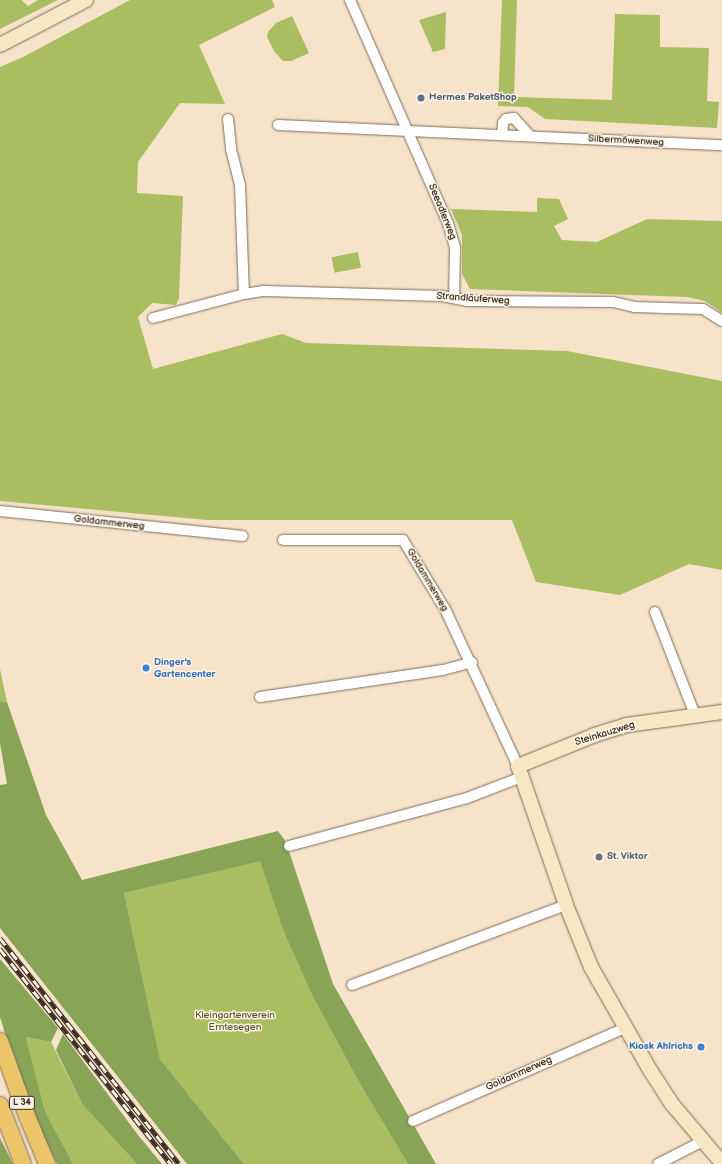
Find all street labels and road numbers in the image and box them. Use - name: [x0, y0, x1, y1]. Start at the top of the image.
- street label: Silbermöwenweg: [588, 133, 664, 149]
- street label: Seeadlerweg: [425, 182, 459, 242]
- street label: Strandläuferweg: [436, 290, 510, 308]
- street label: Goldammerweg: [73, 513, 145, 533]
- street label: Goldammerweg: [404, 546, 450, 614]
- street label: Steinkauzweg: [574, 719, 636, 749]
- street label: Goldammerweg: [484, 1054, 554, 1094]
- road number: L 34: [8, 1096, 36, 1110]

